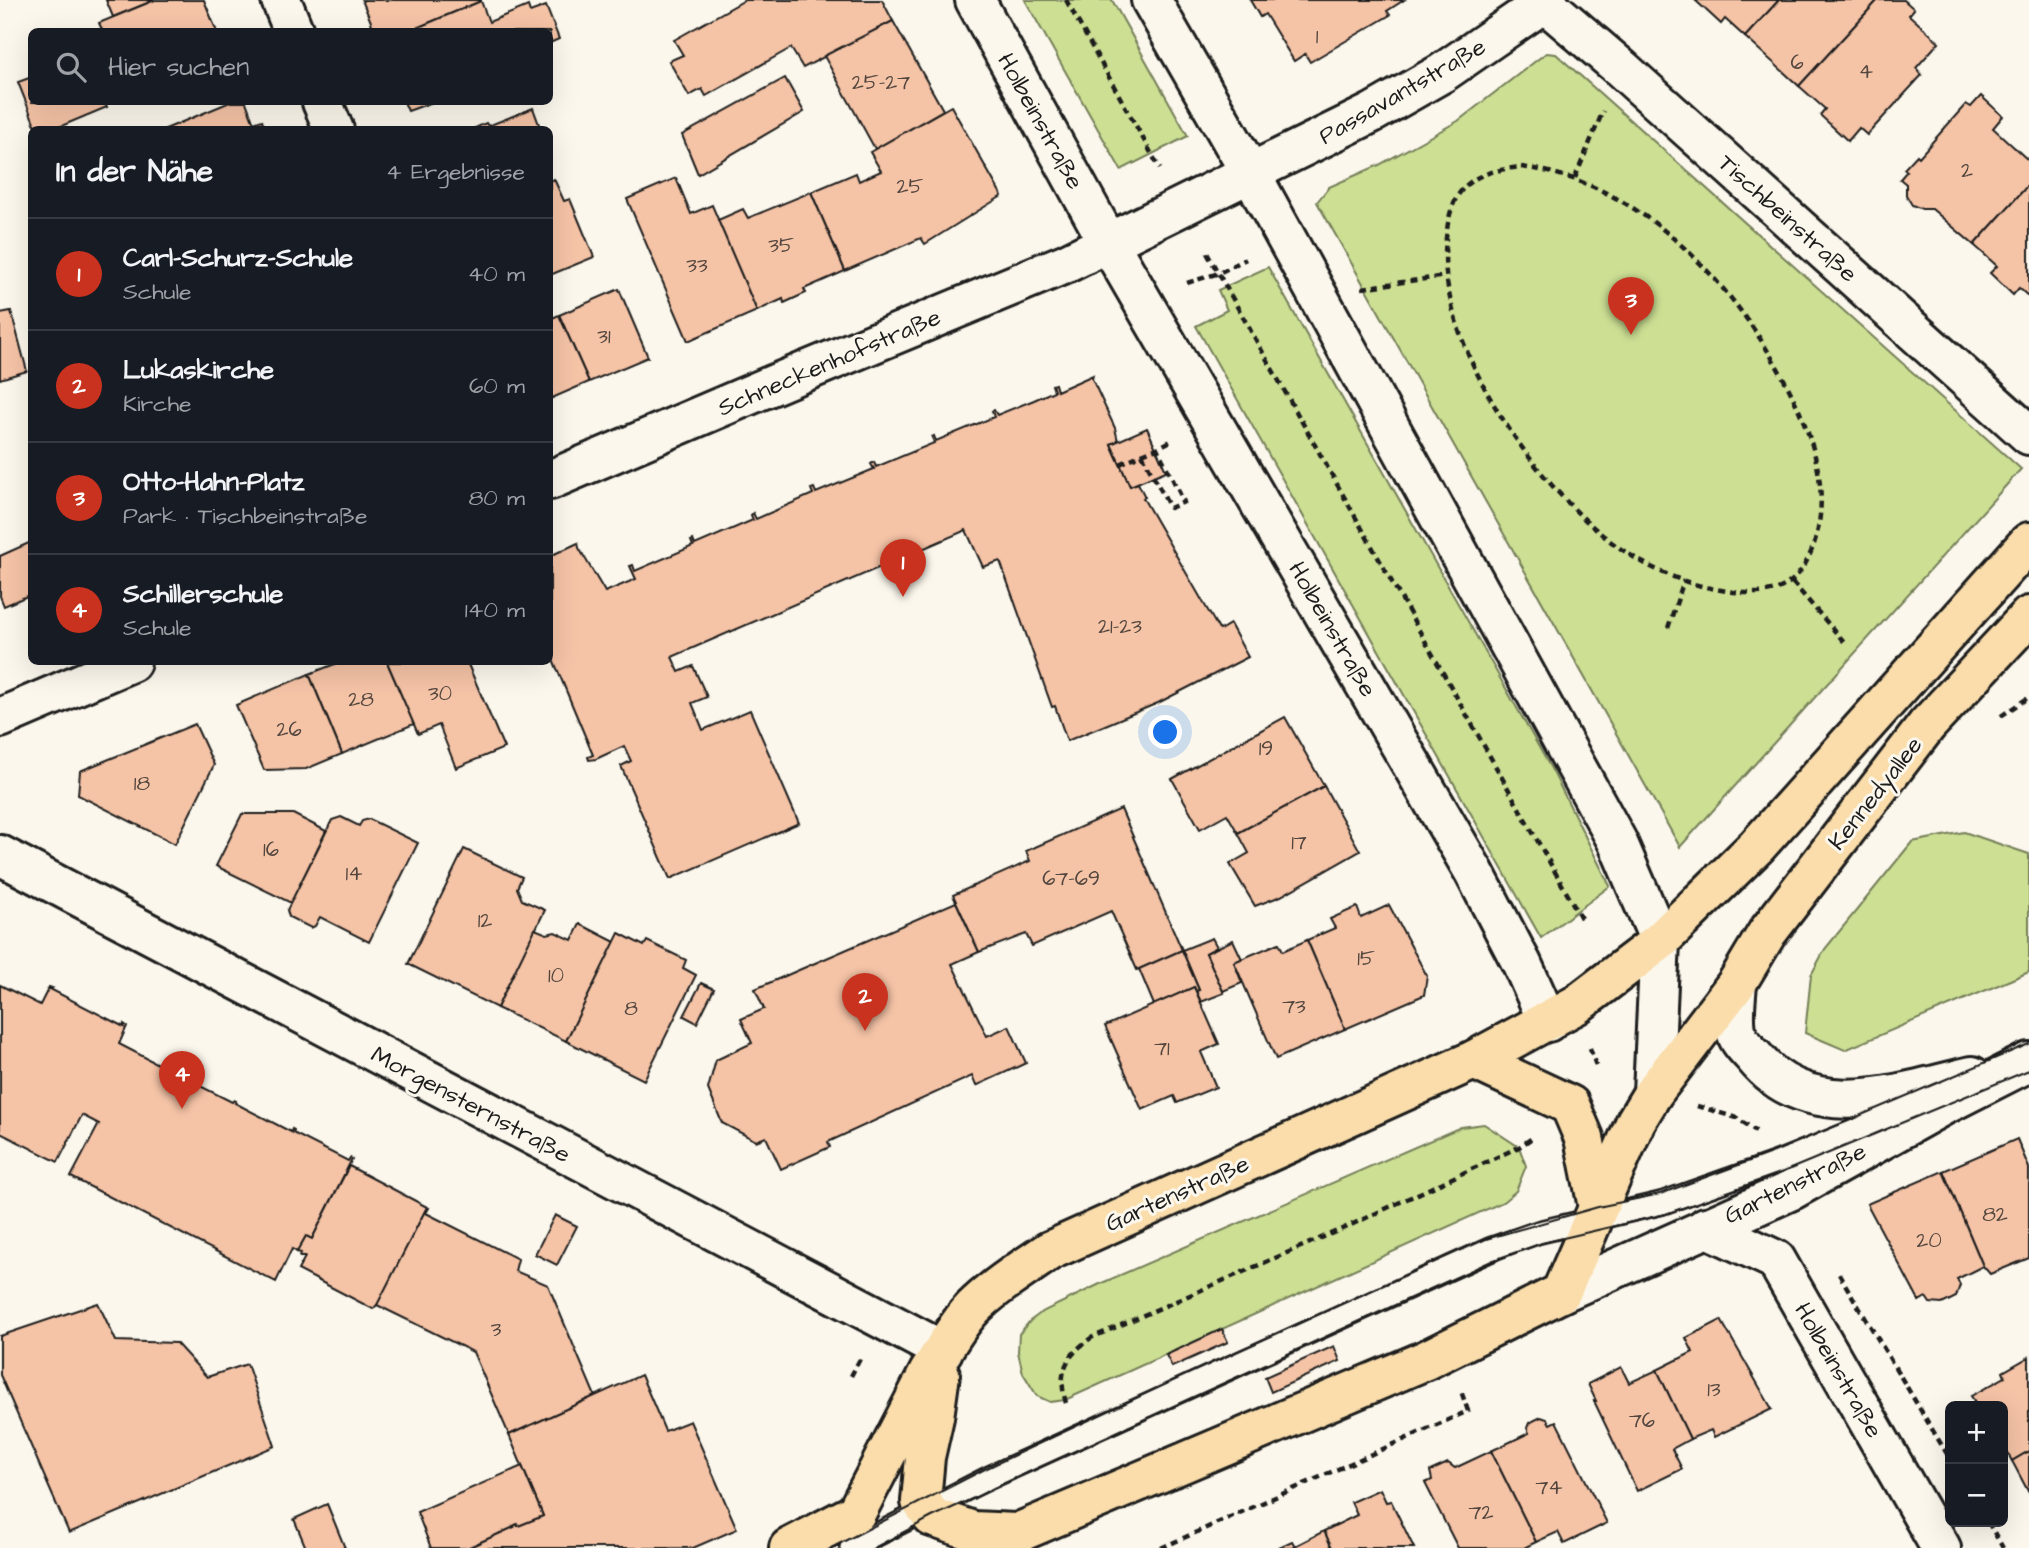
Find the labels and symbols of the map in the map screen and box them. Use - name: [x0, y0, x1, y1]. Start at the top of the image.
- house number: 1: [1316, 22, 1319, 51]
- street label: Passavantstraße: [1313, 30, 1492, 153]
- street label: Holbeinstraße: [989, 47, 1092, 196]
- house number: 6: [1790, 48, 1804, 77]
- house number: 4: [1859, 57, 1873, 86]
- house number: 25-27: [852, 68, 910, 97]
- street label: Tischbeinstraße: [1710, 147, 1865, 291]
- house number: 2: [1961, 156, 1973, 185]
- house number: 25: [897, 172, 924, 201]
- house number: 35: [768, 231, 794, 260]
- house number: 33: [686, 251, 708, 280]
- pin: 3: [1608, 277, 1654, 335]
- street label: Schneckenhofstraße: [713, 301, 946, 425]
- house number: 31: [597, 322, 611, 351]
- pin: 1: [880, 539, 926, 597]
- street label: Holbeinstraße: [1280, 556, 1385, 703]
- house number: 21-23: [1098, 612, 1142, 641]
- house number: 30: [428, 679, 452, 708]
- house number: 28: [348, 685, 374, 714]
- house number: 26: [276, 715, 302, 744]
- your location: [1148, 715, 1182, 749]
- street label: Kennedyallee: [1821, 730, 1932, 858]
- house number: 19: [1259, 734, 1273, 763]
- house number: 18: [134, 769, 151, 798]
- house number: 17: [1291, 828, 1307, 857]
- house number: 16: [263, 835, 279, 864]
- house number: 14: [346, 859, 362, 888]
- house number: 67-69: [1042, 864, 1100, 893]
- house number: 12: [478, 906, 492, 935]
- house number: 15: [1357, 944, 1375, 973]
- house number: 10: [548, 961, 564, 990]
- pin: 2: [842, 973, 888, 1031]
- house number: 73: [1282, 992, 1306, 1021]
- house number: 8: [624, 994, 638, 1023]
- house number: 71: [1154, 1034, 1170, 1063]
- street label: Morgensternstraße: [364, 1038, 576, 1173]
- pin: 4: [159, 1051, 205, 1109]
- street label: Gartenstraße: [1719, 1135, 1872, 1233]
- street label: Gartenstraße: [1100, 1147, 1255, 1241]
- house number: 82: [1982, 1200, 2008, 1229]
- house number: 20: [1916, 1226, 1942, 1255]
- street label: Holbeinstraße: [1786, 1297, 1891, 1444]
- house number: 3: [491, 1315, 502, 1344]
- house number: 13: [1707, 1375, 1721, 1404]
- house number: 76: [1629, 1406, 1655, 1435]
- house number: 74: [1535, 1473, 1563, 1502]
- house number: 72: [1469, 1498, 1493, 1527]

